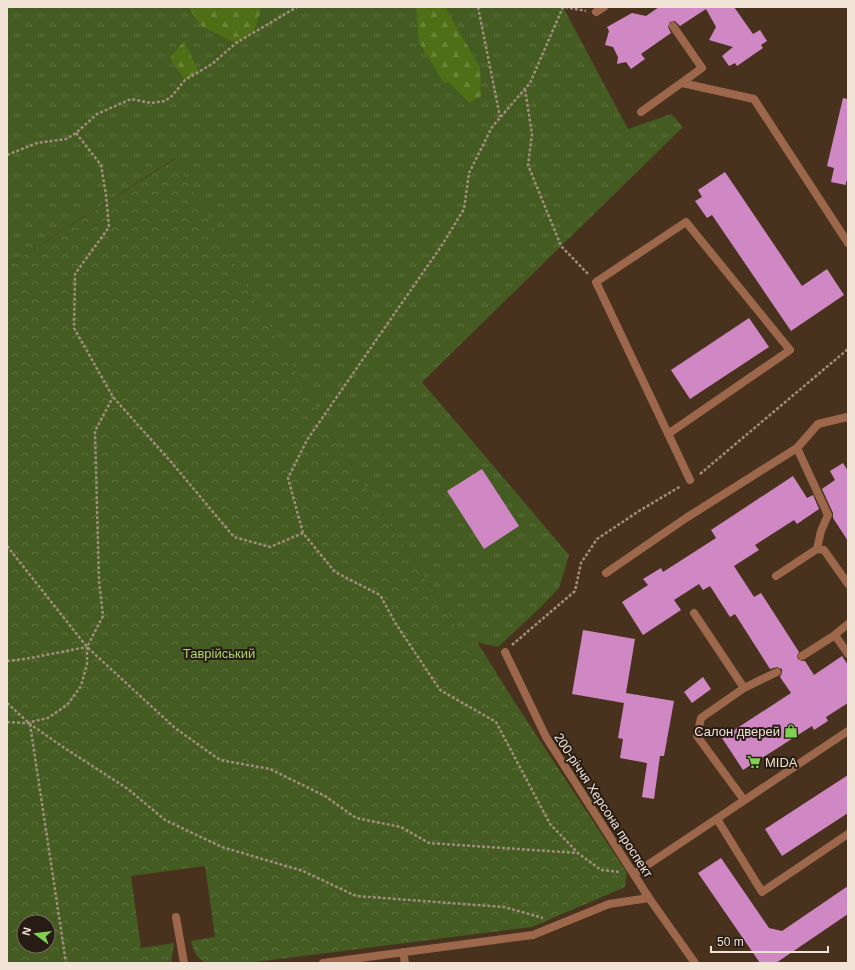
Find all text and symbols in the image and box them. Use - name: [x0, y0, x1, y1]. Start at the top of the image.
- park label: Таврійський: [183, 646, 255, 661]
- shop icon: Салон дверей: [783, 723, 799, 739]
- place label: Салон дверей: [694, 724, 780, 739]
- street label: 200-річчя Херсона проспект: [551, 730, 656, 880]
- supermarket icon: MIDA: [746, 754, 762, 770]
- place label: MIDA: [765, 755, 798, 770]
- north arrow: [16, 914, 56, 954]
- text: N: [20, 926, 33, 937]
- scale bar: [711, 928, 828, 954]
- text: 50 m: [717, 935, 744, 949]

